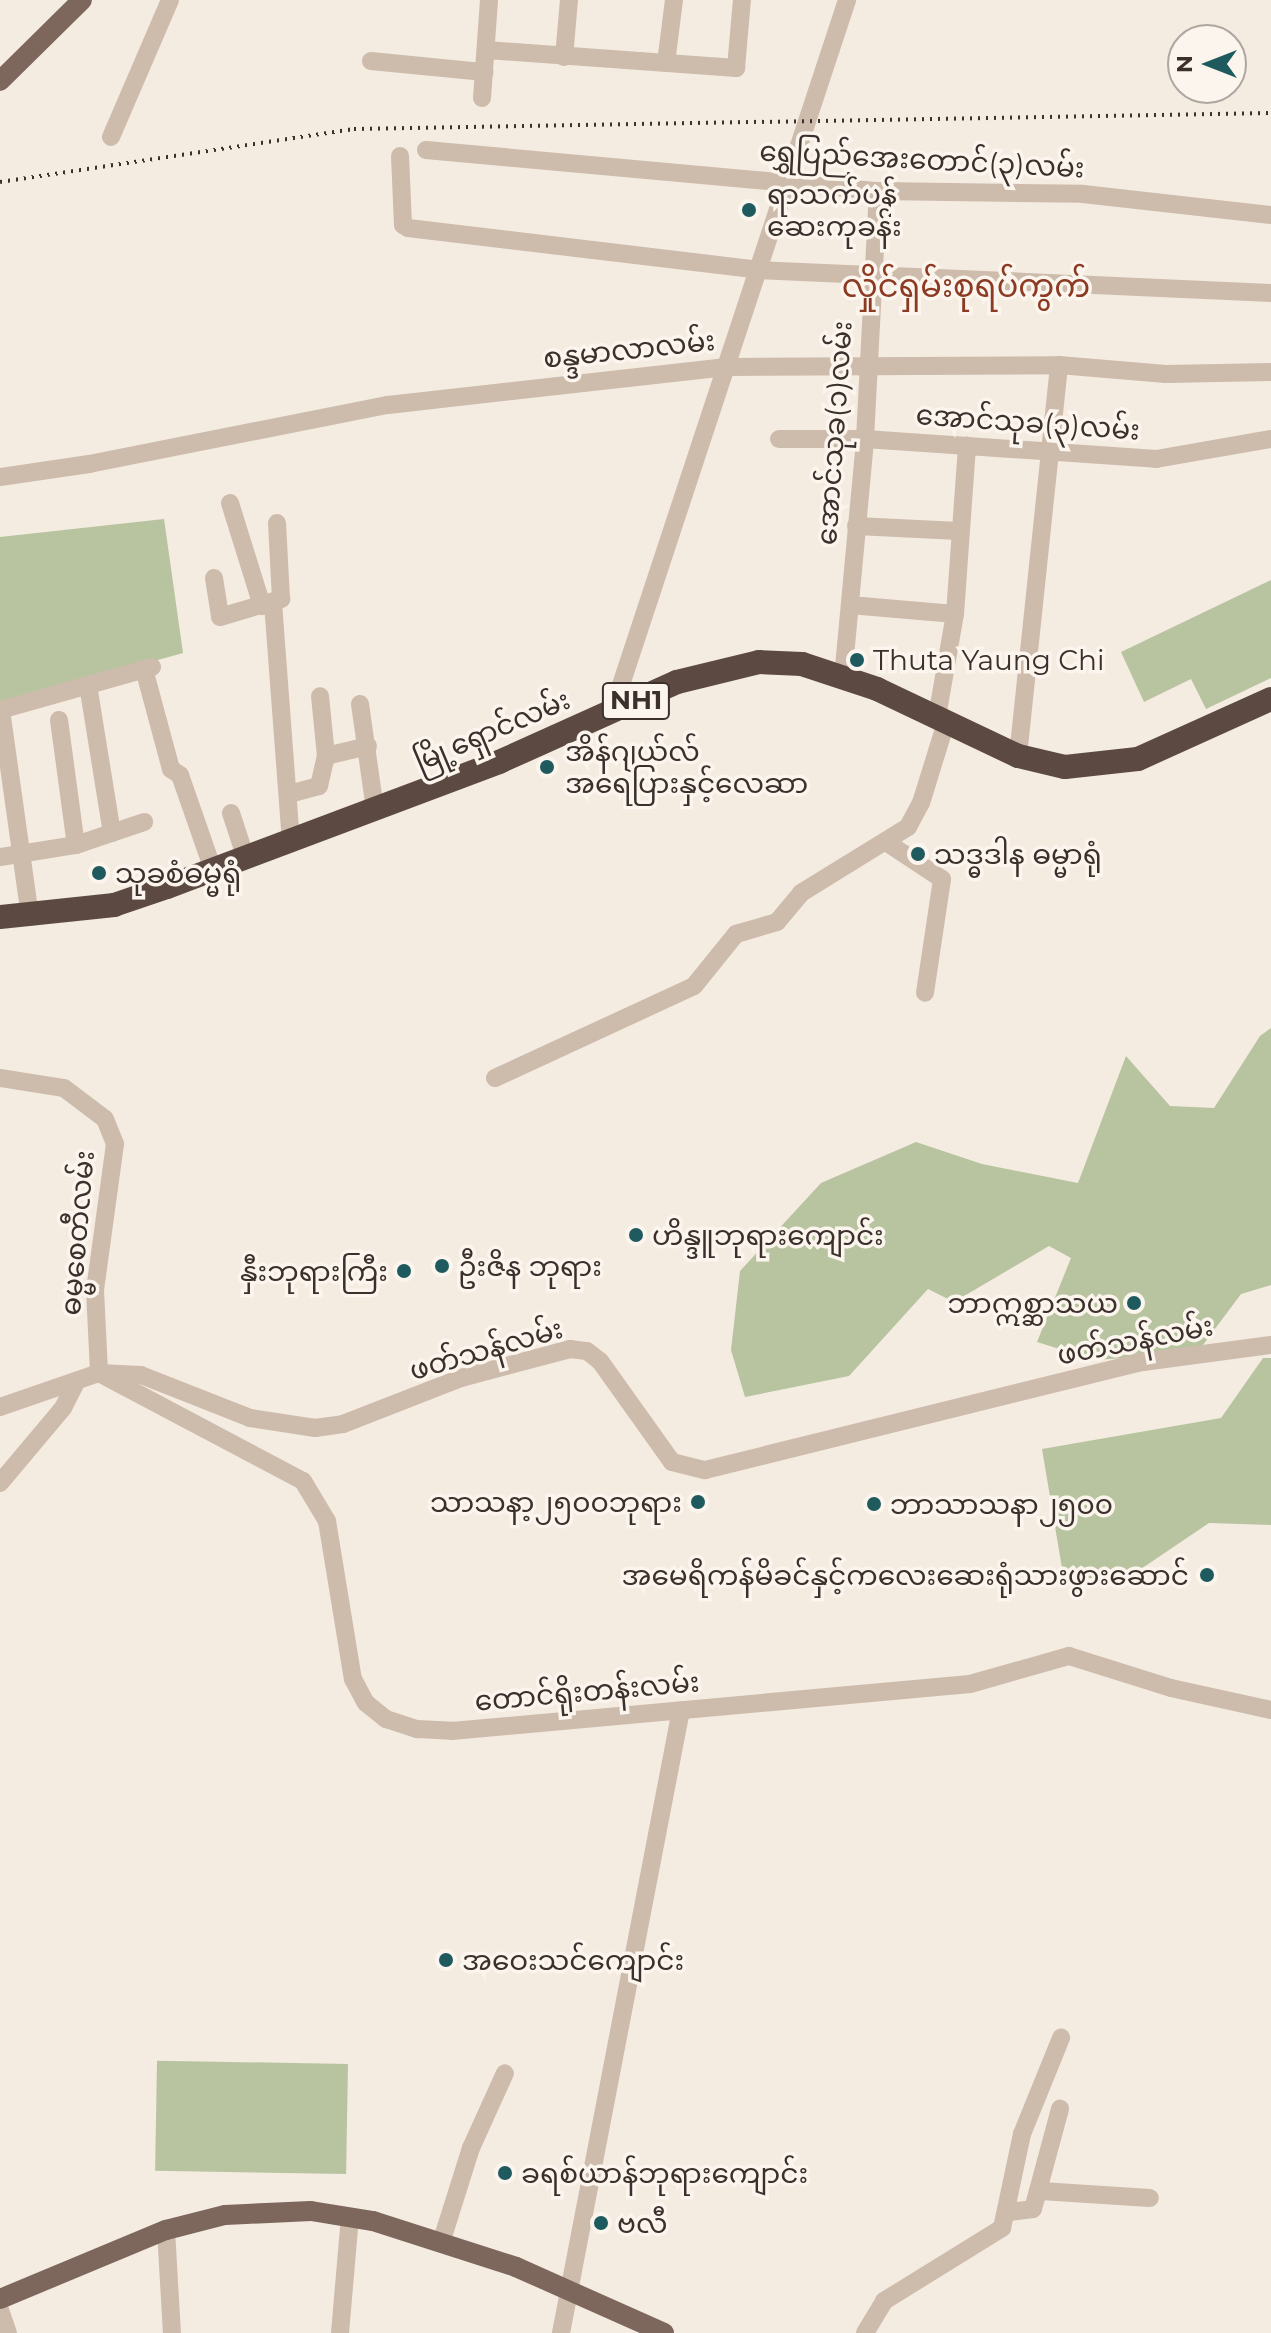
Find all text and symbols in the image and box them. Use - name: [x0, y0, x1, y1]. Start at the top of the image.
- north arrow: [1167, 24, 1247, 104]
- text: N: [1171, 55, 1198, 73]
- street label: ရွှေပြည်အေးတောင်(၃)လမ်း: [759, 134, 1085, 184]
- place label: ရာသက်ပန် ဆေးကုခန်း: [767, 177, 902, 243]
- marker: ရာသက်ပန် ဆေးကုခန်း: [738, 199, 760, 221]
- district label: လှိုင်ရှမ်းစုရပ်ကွက်: [842, 267, 1090, 305]
- street label: အောင်သုခ(၁)လမ်း: [809, 320, 859, 546]
- street label: စန္ဒမာလာလမ်း: [541, 323, 717, 375]
- street label: အောင်သုခ(၃)လမ်း: [915, 397, 1141, 447]
- place label: Thuta Yaung Chi: [873, 643, 1105, 677]
- marker: Thuta Yaung Chi: [848, 651, 866, 669]
- road number: NH1: [600, 679, 672, 723]
- street label: မြို့ရှောင်လမ်း: [409, 682, 575, 778]
- place label: အိန်ဂျယ်လ် အရေပြားနှင့်လေဆာ: [565, 734, 808, 800]
- marker: အိန်ဂျယ်လ် အရေပြားနှင့်လေဆာ: [536, 756, 558, 778]
- place label: သဒ္ဓဒါန ဓမ္မာရုံ: [934, 837, 1102, 871]
- marker: သဒ္ဓဒါန ဓမ္မာရုံ: [909, 845, 927, 863]
- place label: သုခစံဓမ္မရုံ: [115, 856, 241, 890]
- marker: သုခစံဓမ္မရုံ: [90, 864, 108, 882]
- street label: ဓမ္မစေတီလမ်း: [53, 1149, 101, 1317]
- place label: ဟိန္ဒူဘုရားကျောင်း: [652, 1218, 884, 1252]
- marker: ဟိန္ဒူဘုရားကျောင်း: [627, 1226, 645, 1244]
- place label: ဦးဇိန ဘုရား: [458, 1249, 602, 1283]
- place label: နှီးဘုရားကြီး: [240, 1254, 388, 1288]
- marker: ဦးဇိန ဘုရား: [433, 1257, 451, 1275]
- marker: နှီးဘုရားကြီး: [395, 1262, 413, 1280]
- place label: ဘာဣစ္ဆာသယ: [947, 1286, 1118, 1320]
- marker: ဘာဣစ္ဆာသယ: [1125, 1294, 1143, 1312]
- street label: ဖတ်သန်လမ်း: [1054, 1308, 1216, 1372]
- street label: ဖတ်သန်လမ်း: [405, 1311, 567, 1387]
- place label: သာသနာ့၂၅၀၀ဘုရား: [430, 1485, 682, 1519]
- place label: ဘာသာသနာ၂၅၀၀: [890, 1487, 1113, 1521]
- marker: သာသနာ့၂၅၀၀ဘုရား: [689, 1493, 707, 1511]
- marker: ဘာသာသနာ၂၅၀၀: [865, 1495, 883, 1513]
- place label: အမေရိကန်မိခင်နှင့်ကလေးဆေးရုံသားဖွားဆောင်: [622, 1558, 1189, 1592]
- marker: အမေရိကန်မိခင်နှင့်ကလေးဆေးရုံသားဖွားဆောင်: [1196, 1564, 1218, 1586]
- street label: တောင်ရိုးတန်းလမ်း: [473, 1664, 701, 1718]
- place label: အဝေးသင်ကျောင်း: [462, 1943, 684, 1977]
- marker: အဝေးသင်ကျောင်း: [437, 1951, 455, 1969]
- place label: ခရစ်ယာန်ဘုရားကျောင်း: [521, 2156, 808, 2190]
- marker: ခရစ်ယာန်ဘုရားကျောင်း: [496, 2164, 514, 2182]
- place label: ဗလီ: [617, 2206, 667, 2240]
- marker: ဗလီ: [592, 2214, 610, 2232]

